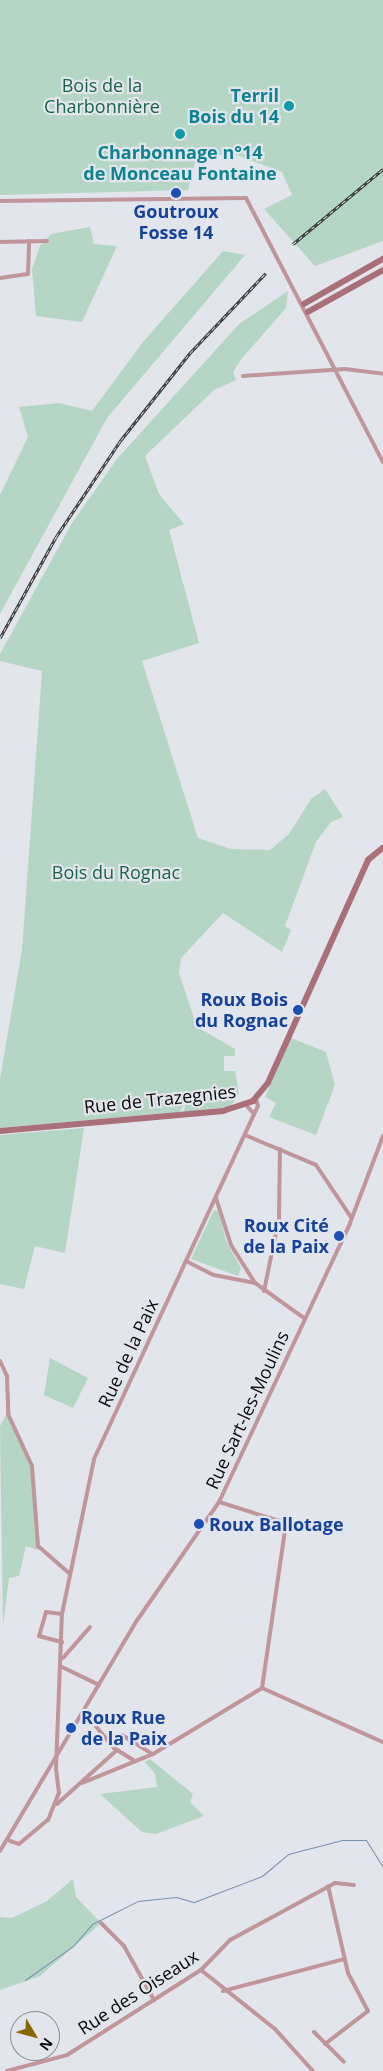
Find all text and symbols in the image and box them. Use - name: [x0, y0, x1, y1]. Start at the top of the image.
- park label: Bois de la Charbonnière: [44, 75, 160, 118]
- place label: Terril Bois du 14: [188, 85, 279, 128]
- marker: Terril Bois du 14: [283, 100, 295, 112]
- marker: Charbonnage n°14 de Monceau Fontaine: [174, 128, 186, 140]
- place label: Charbonnage n°14 de Monceau Fontaine: [83, 142, 277, 184]
- marker: Goutroux Fosse 14: [170, 187, 182, 199]
- place label: Goutroux Fosse 14: [133, 201, 219, 243]
- park label: Bois du Rognac: [52, 861, 180, 883]
- place label: Roux Bois du Rognac: [195, 989, 288, 1032]
- marker: Roux Bois du Rognac: [292, 1004, 304, 1016]
- street label: Rue de Trazegnies: [83, 1080, 237, 1118]
- place label: Roux Cité de la Paix: [243, 1215, 329, 1258]
- marker: Roux Cité de la Paix: [333, 1230, 345, 1242]
- street label: Rue de la Paix: [94, 1296, 162, 1410]
- street label: Rue Sart-les-Moulins: [201, 1327, 293, 1493]
- place label: Roux Ballotage: [209, 1513, 344, 1535]
- marker: Roux Ballotage: [193, 1518, 205, 1530]
- place label: Roux Rue de la Paix: [81, 1707, 167, 1750]
- marker: Roux Rue de la Paix: [65, 1722, 77, 1734]
- street label: Rue des Oiseaux: [74, 1945, 202, 2039]
- north arrow: [10, 2011, 60, 2061]
- text: N: [36, 2034, 58, 2055]

